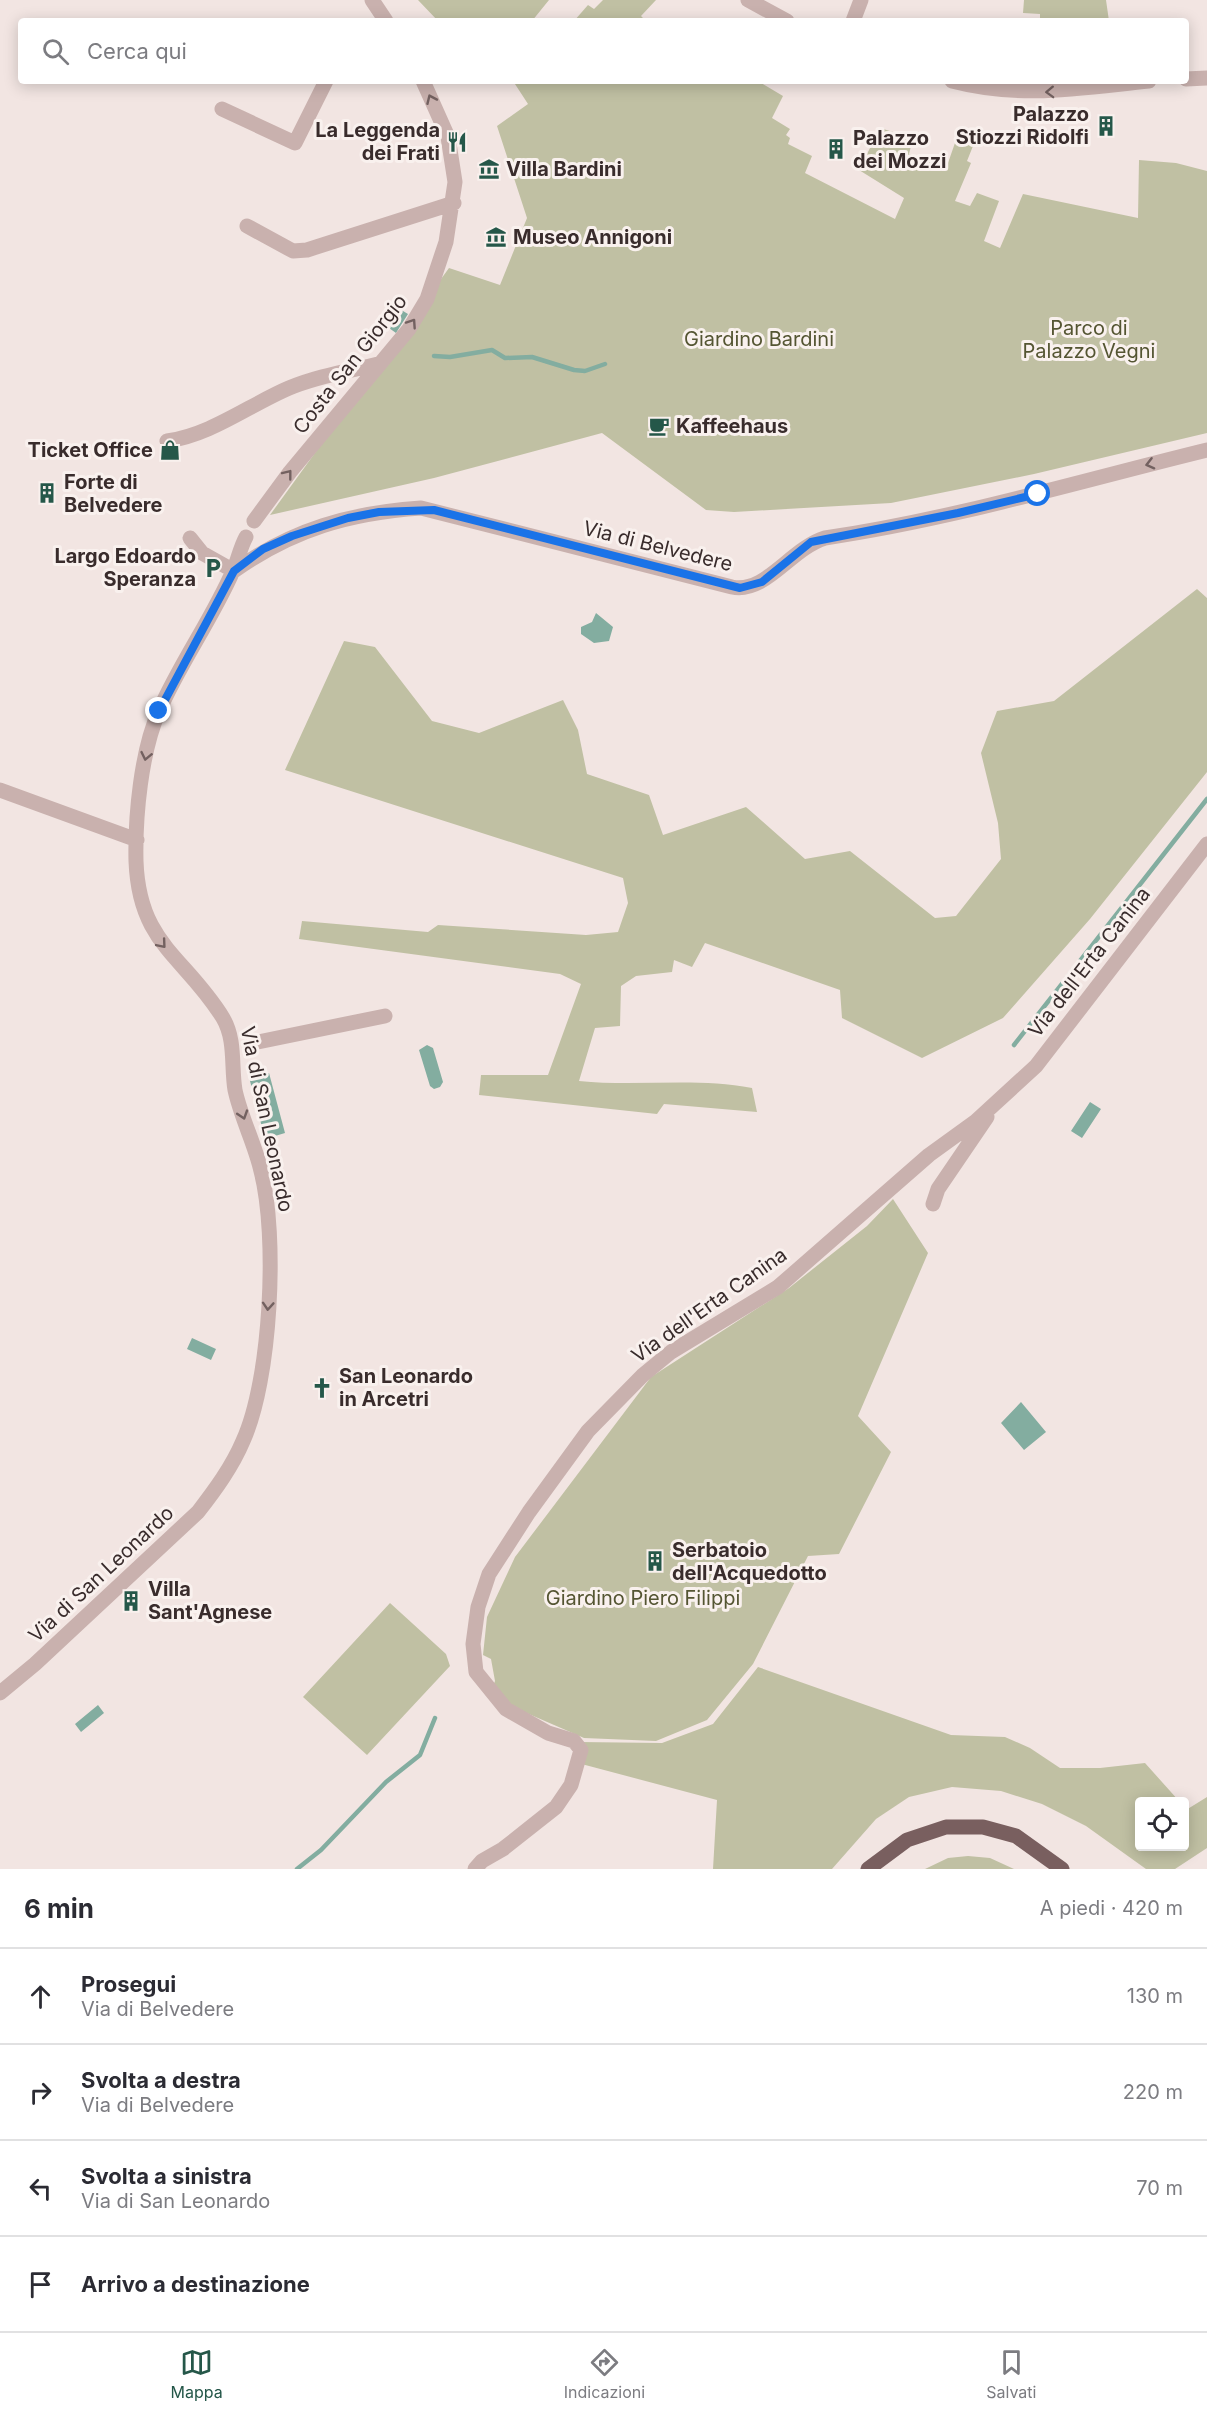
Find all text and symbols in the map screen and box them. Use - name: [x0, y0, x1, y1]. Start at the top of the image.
- search box: [18, 18, 1189, 84]
- icon: search: [39, 35, 72, 68]
- text: Cerca qui: [87, 38, 187, 64]
- one-way arrow: [1045, 86, 1054, 99]
- one-way arrow: [426, 95, 438, 106]
- place label: Palazzo Stiozzi Ridolfi: [956, 102, 1089, 149]
- building icon: Palazzo Stiozzi Ridolfi: [1094, 114, 1118, 138]
- place label: La Leggenda dei Frati: [315, 118, 440, 165]
- place label: Palazzo dei Mozzi: [853, 126, 947, 173]
- restaurant icon: La Leggenda dei Frati: [445, 130, 469, 154]
- building icon: Palazzo dei Mozzi: [824, 137, 848, 161]
- museum icon: Villa Bardini: [477, 157, 501, 181]
- place label: Villa Bardini: [506, 157, 622, 181]
- museum icon: Museo Annigoni: [484, 225, 508, 249]
- place label: Museo Annigoni: [513, 225, 672, 249]
- street label: Costa San Giorgio: [288, 290, 412, 438]
- park label: Parco di Palazzo Vegni: [1023, 316, 1155, 363]
- one-way arrow: [405, 319, 416, 330]
- park label: Giardino Bardini: [684, 327, 834, 351]
- cafe icon: Kaffeehaus: [647, 414, 671, 438]
- place label: Kaffeehaus: [676, 414, 788, 438]
- place label: Ticket Office: [28, 438, 153, 462]
- shop icon: Ticket Office: [158, 438, 182, 462]
- one-way arrow: [1145, 457, 1155, 470]
- place label: Forte di Belvedere: [64, 470, 162, 517]
- one-way arrow: [281, 470, 292, 481]
- route start: [1024, 480, 1050, 506]
- building icon: Forte di Belvedere: [35, 481, 59, 505]
- street label: Via di Belvedere: [581, 516, 735, 576]
- place label: Largo Edoardo Speranza: [54, 544, 196, 591]
- parking icon: Largo Edoardo Speranza: [201, 556, 225, 580]
- route end: [145, 697, 171, 723]
- one-way arrow: [140, 750, 153, 760]
- street label: Via dell'Erta Canina: [1023, 882, 1155, 1042]
- one-way arrow: [155, 937, 166, 948]
- street label: Via di San Leonardo: [236, 1024, 298, 1214]
- one-way arrow: [236, 1109, 248, 1120]
- street label: Via dell'Erta Canina: [627, 1242, 791, 1368]
- one-way arrow: [262, 1302, 275, 1311]
- place label: San Leonardo in Arcetri: [339, 1364, 473, 1411]
- church icon: San Leonardo in Arcetri: [310, 1376, 334, 1400]
- street label: Via di San Leonardo: [24, 1501, 178, 1647]
- place label: Serbatoio dell'Acquedotto: [672, 1538, 827, 1585]
- building icon: Serbatoio dell'Acquedotto: [643, 1549, 667, 1573]
- place label: Villa Sant'Agnese: [148, 1577, 272, 1624]
- park label: Giardino Piero Filippi: [546, 1586, 740, 1610]
- building icon: Villa Sant'Agnese: [119, 1589, 143, 1613]
- map controls: [1135, 1797, 1189, 1851]
- button: locate: [1135, 1797, 1189, 1851]
- text: 6 min: [24, 1893, 94, 1924]
- text: A piedi · 420 m: [1040, 1896, 1183, 1920]
- text: Prosegui: [81, 1971, 176, 1997]
- icon: ahead: [24, 1980, 57, 2013]
- text: 130 m: [1127, 1984, 1183, 2008]
- text: Via di Belvedere: [81, 1997, 234, 2021]
- text: Svolta a destra: [81, 2067, 241, 2093]
- icon: right: [24, 2076, 57, 2109]
- text: 220 m: [1123, 2080, 1183, 2104]
- text: Via di Belvedere: [81, 2093, 234, 2117]
- text: Svolta a sinistra: [81, 2163, 252, 2189]
- icon: left: [24, 2172, 57, 2205]
- text: 70 m: [1136, 2176, 1183, 2200]
- text: Via di San Leonardo: [81, 2189, 270, 2213]
- icon: arrive: [24, 2268, 57, 2301]
- text: Arrivo a destinazione: [81, 2271, 310, 2297]
- tab: Mappa: [171, 2346, 223, 2402]
- tab: Indicazioni: [564, 2346, 645, 2402]
- tab: Salvati: [986, 2346, 1036, 2402]

